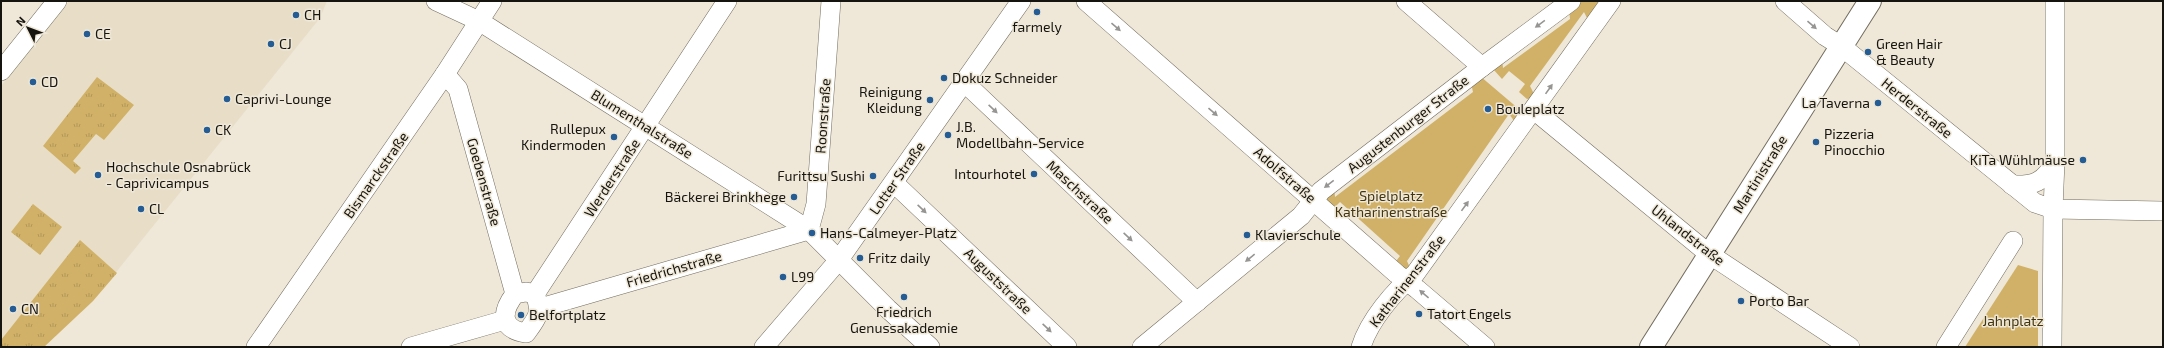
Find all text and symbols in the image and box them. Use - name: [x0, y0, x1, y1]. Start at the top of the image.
- place label: CH: [304, 6, 321, 23]
- marker: farmely: [1032, 7, 1042, 17]
- north arrow: [8, 8, 48, 48]
- marker: CH: [291, 10, 301, 20]
- text: N: [13, 14, 28, 28]
- place label: farmely: [1012, 18, 1062, 35]
- one-way arrow: [1535, 20, 1545, 28]
- one-way arrow: [1807, 20, 1818, 29]
- one-way arrow: [1110, 22, 1121, 31]
- place label: CE: [95, 25, 111, 42]
- marker: CE: [82, 29, 92, 39]
- place label: CJ: [279, 35, 292, 52]
- place label: Green Hair & Beauty: [1876, 35, 1943, 68]
- marker: CJ: [266, 39, 276, 49]
- marker: Green Hair & Beauty: [1863, 47, 1873, 57]
- place label: Dokuz Schneider: [952, 69, 1058, 86]
- street label: Augustenburger Straße: [1344, 71, 1472, 176]
- place label: CD: [41, 73, 58, 90]
- marker: Dokuz Schneider: [939, 73, 949, 83]
- street label: Herderstraße: [1878, 74, 1956, 141]
- marker: CD: [28, 77, 38, 87]
- street label: Roonstraße: [811, 78, 834, 154]
- place label: Reinigung Kleidung: [859, 83, 922, 116]
- one-way arrow: [1545, 84, 1553, 94]
- street label: Blumenthalstraße: [588, 85, 696, 162]
- place label: Caprivi-Lounge: [235, 90, 332, 107]
- marker: Caprivi-Lounge: [222, 94, 232, 104]
- place label: La Taverna: [1802, 94, 1870, 111]
- marker: Reinigung Kleidung: [925, 95, 935, 105]
- marker: La Taverna: [1873, 98, 1883, 108]
- place label: Bouleplatz: [1496, 100, 1565, 117]
- one-way arrow: [988, 104, 998, 114]
- marker: Bouleplatz: [1483, 104, 1493, 114]
- one-way arrow: [1208, 108, 1219, 117]
- place label: J.B. Modellbahn-Service: [956, 118, 1084, 151]
- place label: Rullepux Kindermoden: [521, 120, 607, 153]
- place label: CK: [215, 121, 232, 138]
- marker: CK: [202, 125, 212, 135]
- place label: Pizzeria Pinocchio: [1824, 125, 1885, 158]
- street label: Bismarckstraße: [340, 128, 412, 221]
- marker: J.B. Modellbahn-Service: [943, 130, 953, 140]
- marker: Rullepux Kindermoden: [609, 132, 619, 142]
- street label: Martinistraße: [1729, 132, 1790, 216]
- street label: Werderstraße: [580, 135, 643, 220]
- street label: Goebenstraße: [464, 136, 505, 228]
- marker: Pizzeria Pinocchio: [1811, 137, 1821, 147]
- street label: Lotter Straße: [865, 138, 928, 217]
- street label: Adolfstraße: [1251, 143, 1320, 206]
- place label: KiTa Wühlmäuse: [1970, 151, 2075, 168]
- marker: KiTa Wühlmäuse: [2078, 155, 2088, 165]
- street label: Maschstraße: [1044, 157, 1117, 227]
- place label: Hochschule Osnabrück - Caprivicampus: [106, 158, 251, 191]
- place label: Intourhotel: [954, 165, 1027, 182]
- place label: Furittsu Sushi: [777, 167, 865, 184]
- marker: Intourhotel: [1029, 169, 1039, 179]
- marker: Hochschule Osnabrück - Caprivicampus: [93, 170, 103, 180]
- marker: Furittsu Sushi: [868, 171, 878, 181]
- one-way arrow: [1323, 180, 1334, 189]
- park label: Spielplatz Katharinenstraße: [1335, 187, 1447, 220]
- place label: Bäckerei Brinkhege: [665, 188, 786, 205]
- marker: Bäckerei Brinkhege: [789, 192, 799, 202]
- place label: CL: [149, 200, 164, 217]
- one-way arrow: [1461, 201, 1469, 211]
- street label: Uhlandstraße: [1648, 201, 1728, 268]
- marker: CL: [136, 204, 146, 214]
- one-way arrow: [917, 205, 927, 214]
- place label: Hans-Calmeyer-Platz: [820, 224, 957, 241]
- place label: Klavierschule: [1255, 226, 1341, 243]
- marker: Hans-Calmeyer-Platz: [807, 228, 817, 238]
- marker: Klavierschule: [1242, 230, 1252, 240]
- street label: Katharinenstraße: [1365, 231, 1448, 330]
- one-way arrow: [1123, 232, 1133, 242]
- street label: Auguststraße: [961, 244, 1036, 317]
- street label: Friedrichstraße: [624, 247, 724, 290]
- place label: Fritz daily: [868, 249, 931, 266]
- marker: Fritz daily: [855, 253, 865, 263]
- one-way arrow: [1244, 254, 1255, 263]
- place label: L99: [791, 268, 814, 285]
- marker: L99: [778, 272, 788, 282]
- one-way arrow: [1418, 290, 1429, 299]
- marker: Friedrich Genussakademie: [899, 292, 909, 302]
- place label: Porto Bar: [1749, 292, 1810, 309]
- marker: Porto Bar: [1736, 296, 1746, 306]
- place label: CN: [21, 300, 39, 317]
- place label: Friedrich Genussakademie: [850, 303, 958, 336]
- marker: CN: [8, 304, 18, 314]
- place label: Tatort Engels: [1427, 305, 1511, 322]
- place label: Belfortplatz: [529, 306, 606, 323]
- marker: Tatort Engels: [1414, 309, 1424, 319]
- marker: Belfortplatz: [516, 310, 526, 320]
- park label: Jahnplatz: [1982, 312, 2044, 329]
- one-way arrow: [1042, 323, 1052, 333]

